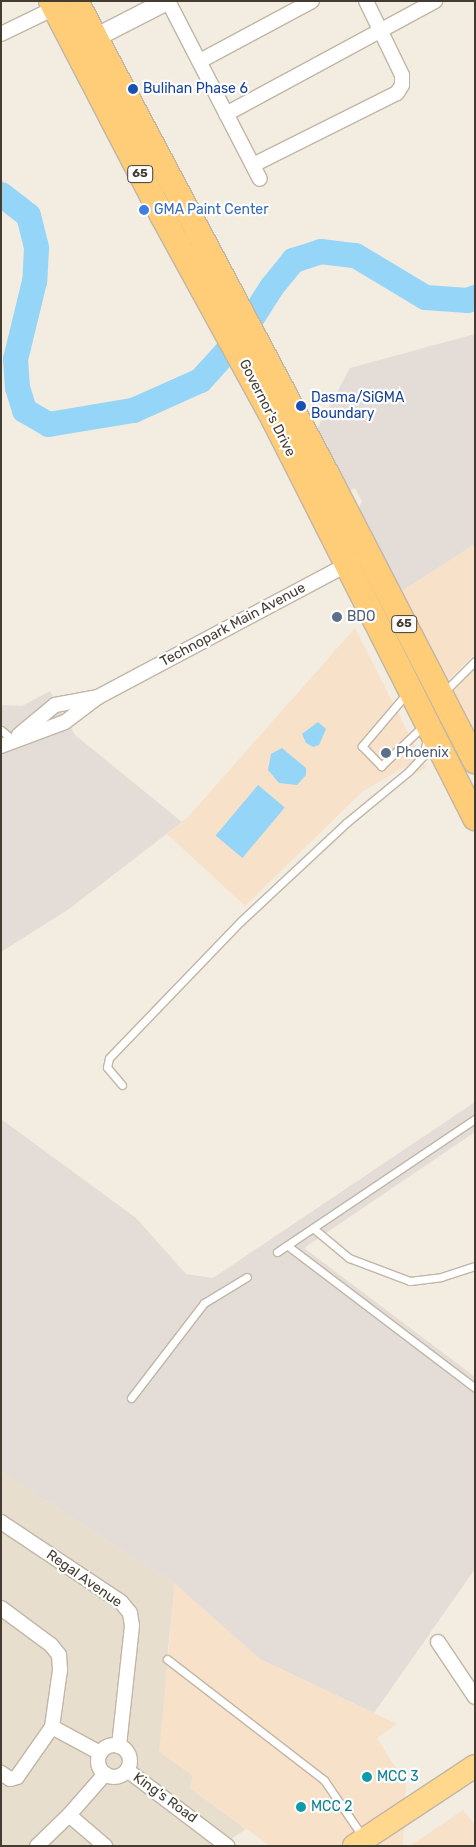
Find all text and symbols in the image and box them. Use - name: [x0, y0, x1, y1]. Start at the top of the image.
- place label: Bulihan Phase 6: [143, 81, 248, 97]
- marker: Bulihan Phase 6: [127, 83, 139, 95]
- road number: 65: [126, 164, 154, 183]
- place label: GMA Paint Center: [154, 202, 269, 218]
- marker: GMA Paint Center: [138, 204, 150, 216]
- street label: Governor's Drive: [235, 357, 299, 459]
- place label: Dasma/SiGMA Boundary: [311, 390, 404, 422]
- marker: Dasma/SiGMA Boundary: [295, 400, 307, 412]
- street label: Technopark Main Avenue: [157, 579, 309, 671]
- place label: BDO: [347, 609, 375, 625]
- marker: BDO: [331, 611, 343, 623]
- road number: 65: [390, 614, 418, 634]
- place label: Phoenix: [396, 745, 449, 761]
- marker: Phoenix: [380, 747, 392, 759]
- street label: Regal Avenue: [43, 1547, 125, 1611]
- street label: King's Road: [130, 1769, 200, 1827]
- place label: MCC 3: [377, 1769, 419, 1785]
- marker: MCC 3: [361, 1771, 373, 1783]
- place label: MCC 2: [311, 1799, 352, 1815]
- marker: MCC 2: [295, 1801, 307, 1813]

